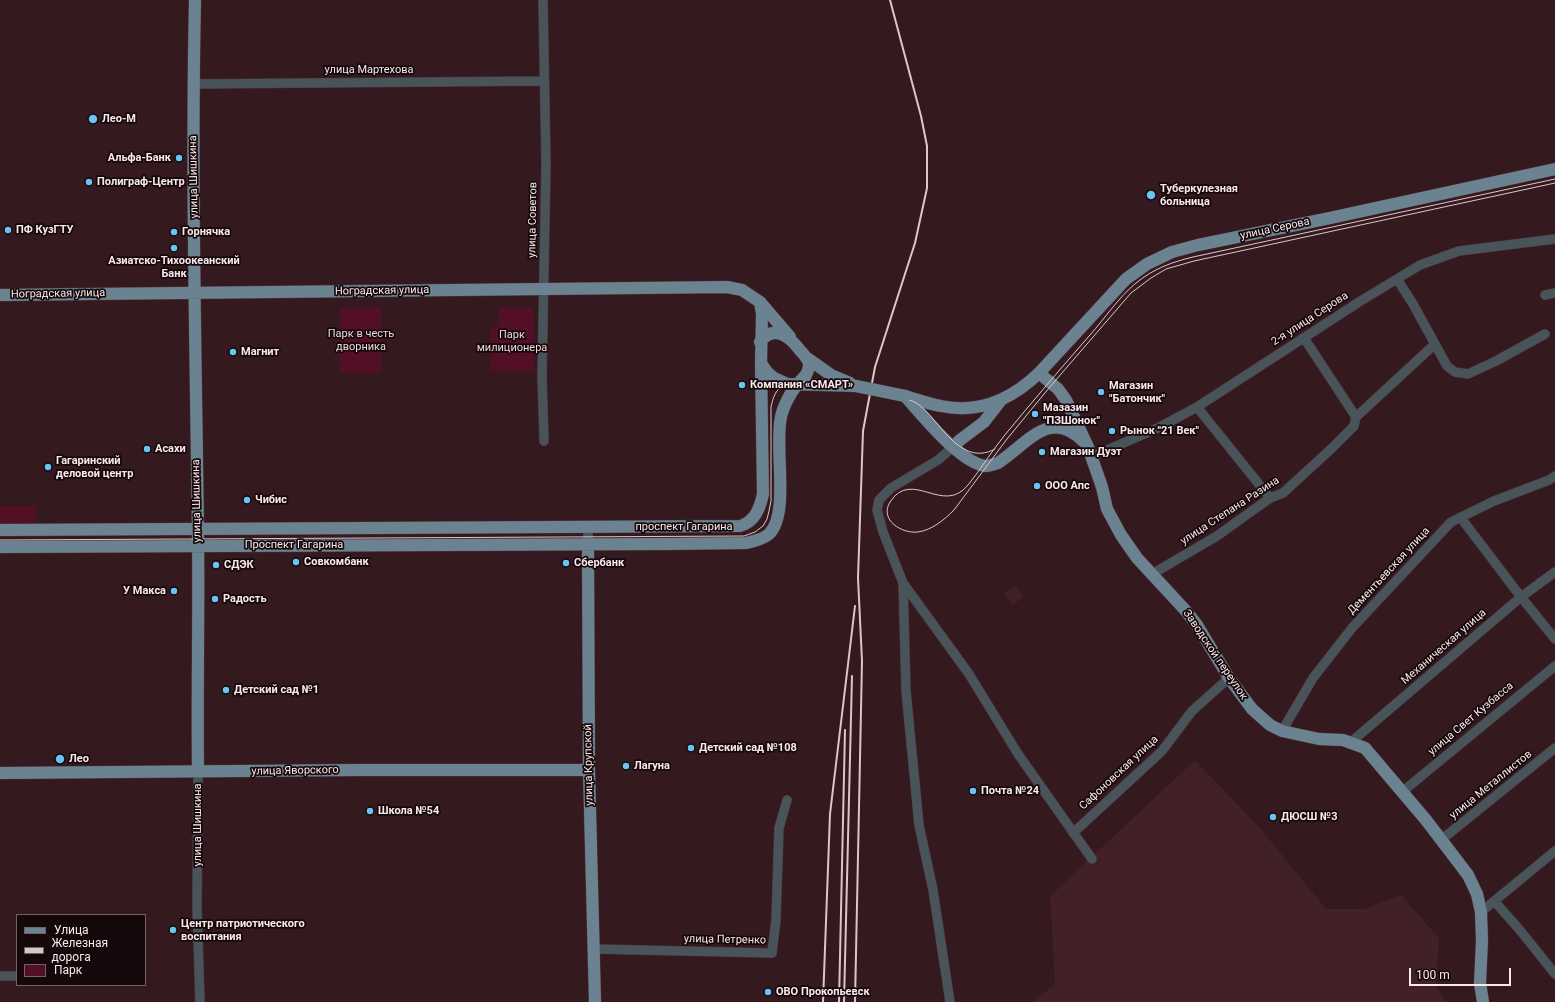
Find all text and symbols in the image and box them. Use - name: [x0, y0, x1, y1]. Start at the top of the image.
- street label: улица Мартехова: [325, 63, 413, 77]
- place label: Лео-М: [102, 112, 136, 126]
- marker: Лео-М: [87, 113, 99, 125]
- street label: улица Шишкина: [187, 135, 201, 219]
- place label: Альфа-Банк: [108, 151, 171, 165]
- marker: Альфа-Банк: [174, 153, 184, 163]
- place label: Полиграф-Центр: [97, 175, 185, 189]
- marker: Полиграф-Центр: [84, 177, 94, 187]
- street label: улица Советов: [526, 182, 540, 258]
- place label: Туберкулезная больница: [1160, 182, 1238, 208]
- marker: Туберкулезная больница: [1145, 189, 1157, 201]
- street label: улица Серова: [1239, 215, 1311, 243]
- place label: ПФ КузГТУ: [16, 223, 74, 237]
- marker: ПФ КузГТУ: [3, 225, 13, 235]
- place label: Горнячка: [182, 225, 230, 239]
- marker: Горнячка: [169, 227, 179, 237]
- marker: Азиатско-Тихоокеанский Банк: [169, 243, 179, 253]
- place label: Азиатско-Тихоокеанский Банк: [108, 254, 240, 280]
- street label: Ноградская улица: [335, 284, 429, 298]
- street label: Ноградская улица: [11, 287, 105, 301]
- street label: 2-я улица Серова: [1269, 289, 1351, 349]
- park label: Парк в честь дворника: [328, 327, 394, 353]
- park label: Парк милиционера: [477, 328, 547, 354]
- place label: Магнит: [241, 345, 279, 359]
- marker: Магнит: [228, 347, 238, 357]
- place label: Компания «СМАРТ»: [750, 378, 853, 392]
- place label: Магазин "Батончик": [1109, 379, 1165, 405]
- marker: Компания «СМАРТ»: [737, 380, 747, 390]
- marker: Магазин "Батончик": [1096, 387, 1106, 397]
- place label: Мазазин "ПЗШонок": [1043, 401, 1100, 427]
- marker: Мазазин "ПЗШонок": [1030, 409, 1040, 419]
- place label: Рынок "21 Век": [1120, 424, 1199, 438]
- marker: Рынок "21 Век": [1107, 426, 1117, 436]
- place label: Асахи: [155, 442, 186, 456]
- marker: Асахи: [142, 444, 152, 454]
- place label: Магазин Дуэт: [1050, 445, 1122, 459]
- marker: Магазин Дуэт: [1037, 447, 1047, 457]
- place label: Гагаринский деловой центр: [56, 454, 133, 480]
- street label: улица Шишкина: [190, 459, 204, 543]
- marker: Гагаринский деловой центр: [43, 462, 53, 472]
- street label: улица Степана Разина: [1178, 474, 1282, 548]
- place label: ООО Апс: [1045, 479, 1090, 493]
- marker: ООО Апс: [1032, 481, 1042, 491]
- place label: Чибис: [255, 493, 287, 507]
- marker: Чибис: [242, 495, 252, 505]
- street label: проспект Гагарина: [635, 520, 733, 534]
- street label: Дементьевская улица: [1345, 525, 1433, 617]
- street label: Проспект Гагарина: [245, 538, 343, 552]
- place label: Совкомбанк: [304, 555, 369, 569]
- place label: Сбербанк: [574, 556, 624, 570]
- marker: Совкомбанк: [291, 557, 301, 567]
- place label: СДЭК: [224, 558, 254, 572]
- marker: Сбербанк: [561, 558, 571, 568]
- marker: СДЭК: [211, 560, 221, 570]
- place label: У Макса: [123, 584, 166, 598]
- marker: У Макса: [169, 586, 179, 596]
- place label: Радость: [223, 592, 267, 606]
- marker: Радость: [210, 594, 220, 604]
- street label: Заводской переулок: [1180, 607, 1250, 703]
- street label: Механическая улица: [1399, 607, 1489, 687]
- street label: улица Свет Кузбасса: [1426, 679, 1516, 759]
- place label: Детский сад №1: [234, 683, 319, 697]
- marker: Детский сад №1: [221, 685, 231, 695]
- street label: улица Крупской: [582, 724, 596, 806]
- street label: Сафоновская улица: [1077, 733, 1161, 813]
- place label: Детский сад №108: [699, 741, 797, 755]
- marker: Детский сад №108: [686, 743, 696, 753]
- street label: улица Металлистов: [1447, 748, 1535, 822]
- place label: Лео: [69, 752, 89, 766]
- marker: Лео: [54, 753, 66, 765]
- place label: Лагуна: [634, 759, 670, 773]
- marker: Лагуна: [621, 761, 631, 771]
- street label: улица Яворского: [251, 764, 339, 778]
- street label: улица Шишкина: [191, 783, 205, 867]
- place label: Почта №24: [981, 784, 1039, 798]
- marker: Почта №24: [968, 786, 978, 796]
- place label: Школа №54: [378, 804, 439, 818]
- marker: Школа №54: [365, 806, 375, 816]
- place label: ДЮСШ №3: [1281, 810, 1338, 824]
- marker: ДЮСШ №3: [1268, 812, 1278, 822]
- legend: [16, 914, 146, 986]
- place label: Центр патриотического воспитания: [181, 917, 305, 943]
- text: Улица: [54, 923, 89, 937]
- marker: Центр патриотического воспитания: [168, 925, 178, 935]
- street label: улица Петренко: [684, 933, 766, 947]
- text: Железная дорога: [52, 936, 108, 964]
- scale bar: [1411, 960, 1513, 986]
- text: Парк: [54, 963, 82, 977]
- text: 100 m: [1416, 968, 1450, 982]
- place label: ОВО Прокопьевск: [776, 985, 870, 999]
- marker: ОВО Прокопьевск: [763, 987, 773, 997]

